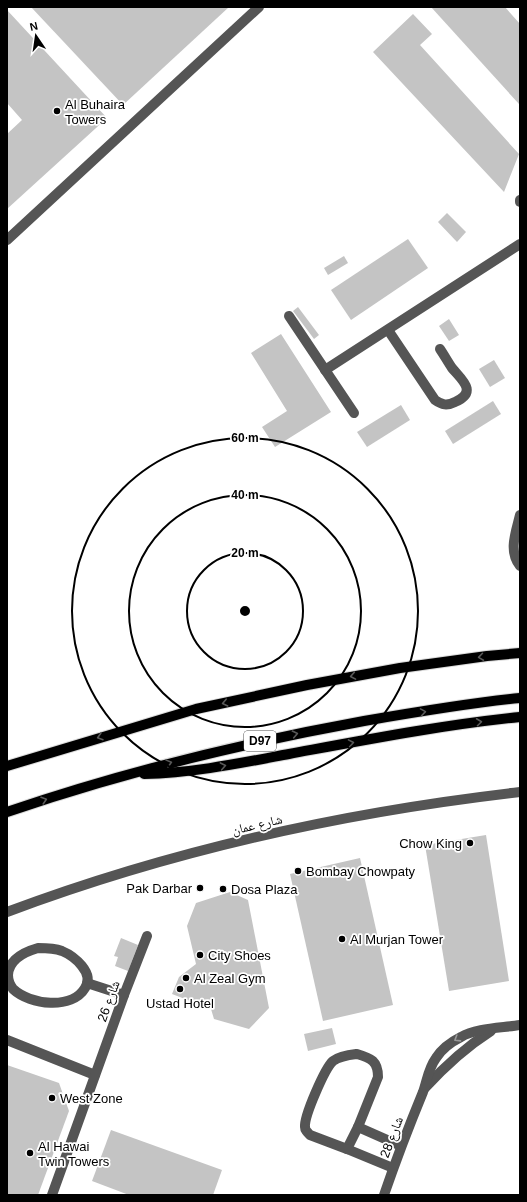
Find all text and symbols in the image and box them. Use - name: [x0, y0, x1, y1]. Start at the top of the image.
- north arrow: [16, 16, 56, 56]
- text: N: [29, 20, 39, 33]
- place label: Al Buhaira Towers: [65, 97, 126, 127]
- marker: Al Buhaira Towers: [52, 106, 62, 116]
- text: 60 m: [231, 431, 259, 445]
- text: 40 m: [231, 488, 259, 502]
- text: 20 m: [231, 546, 259, 560]
- centre of rings: [238, 604, 252, 618]
- one-way arrow: [478, 652, 484, 661]
- one-way arrow: [350, 672, 356, 680]
- one-way arrow: [222, 698, 229, 706]
- one-way arrow: [420, 708, 427, 716]
- one-way arrow: [476, 718, 482, 727]
- road number: D97: [244, 731, 276, 751]
- one-way arrow: [292, 731, 299, 739]
- one-way arrow: [97, 732, 104, 741]
- one-way arrow: [347, 739, 354, 748]
- one-way arrow: [166, 760, 172, 768]
- one-way arrow: [220, 762, 226, 771]
- one-way arrow: [40, 796, 47, 804]
- street label: شارع عمان: [230, 811, 284, 839]
- place label: Chow King: [399, 836, 462, 851]
- marker: Chow King: [465, 838, 475, 848]
- place label: Bombay Chowpaty: [306, 864, 416, 879]
- marker: Bombay Chowpaty: [293, 866, 303, 876]
- place label: Pak Darbar: [126, 881, 193, 896]
- place label: Dosa Plaza: [231, 882, 298, 897]
- marker: Pak Darbar: [195, 883, 205, 893]
- marker: Dosa Plaza: [218, 884, 228, 894]
- place label: Al Murjan Tower: [350, 932, 444, 947]
- marker: Al Murjan Tower: [337, 934, 347, 944]
- place label: City Shoes: [208, 948, 271, 963]
- marker: City Shoes: [195, 950, 205, 960]
- place label: Al Zeal Gym: [194, 971, 266, 986]
- marker: Al Zeal Gym: [181, 973, 191, 983]
- street label: شارع 26: [94, 978, 125, 1025]
- marker: Ustad Hotel: [175, 984, 185, 994]
- place label: Ustad Hotel: [146, 996, 214, 1011]
- one-way arrow: [454, 1035, 461, 1042]
- place label: West Zone: [60, 1091, 123, 1106]
- marker: West Zone: [47, 1093, 57, 1103]
- street label: شارع 28: [377, 1115, 408, 1161]
- place label: Al Hawai Twin Towers: [38, 1139, 110, 1169]
- marker: Al Hawai Twin Towers: [25, 1148, 35, 1158]

